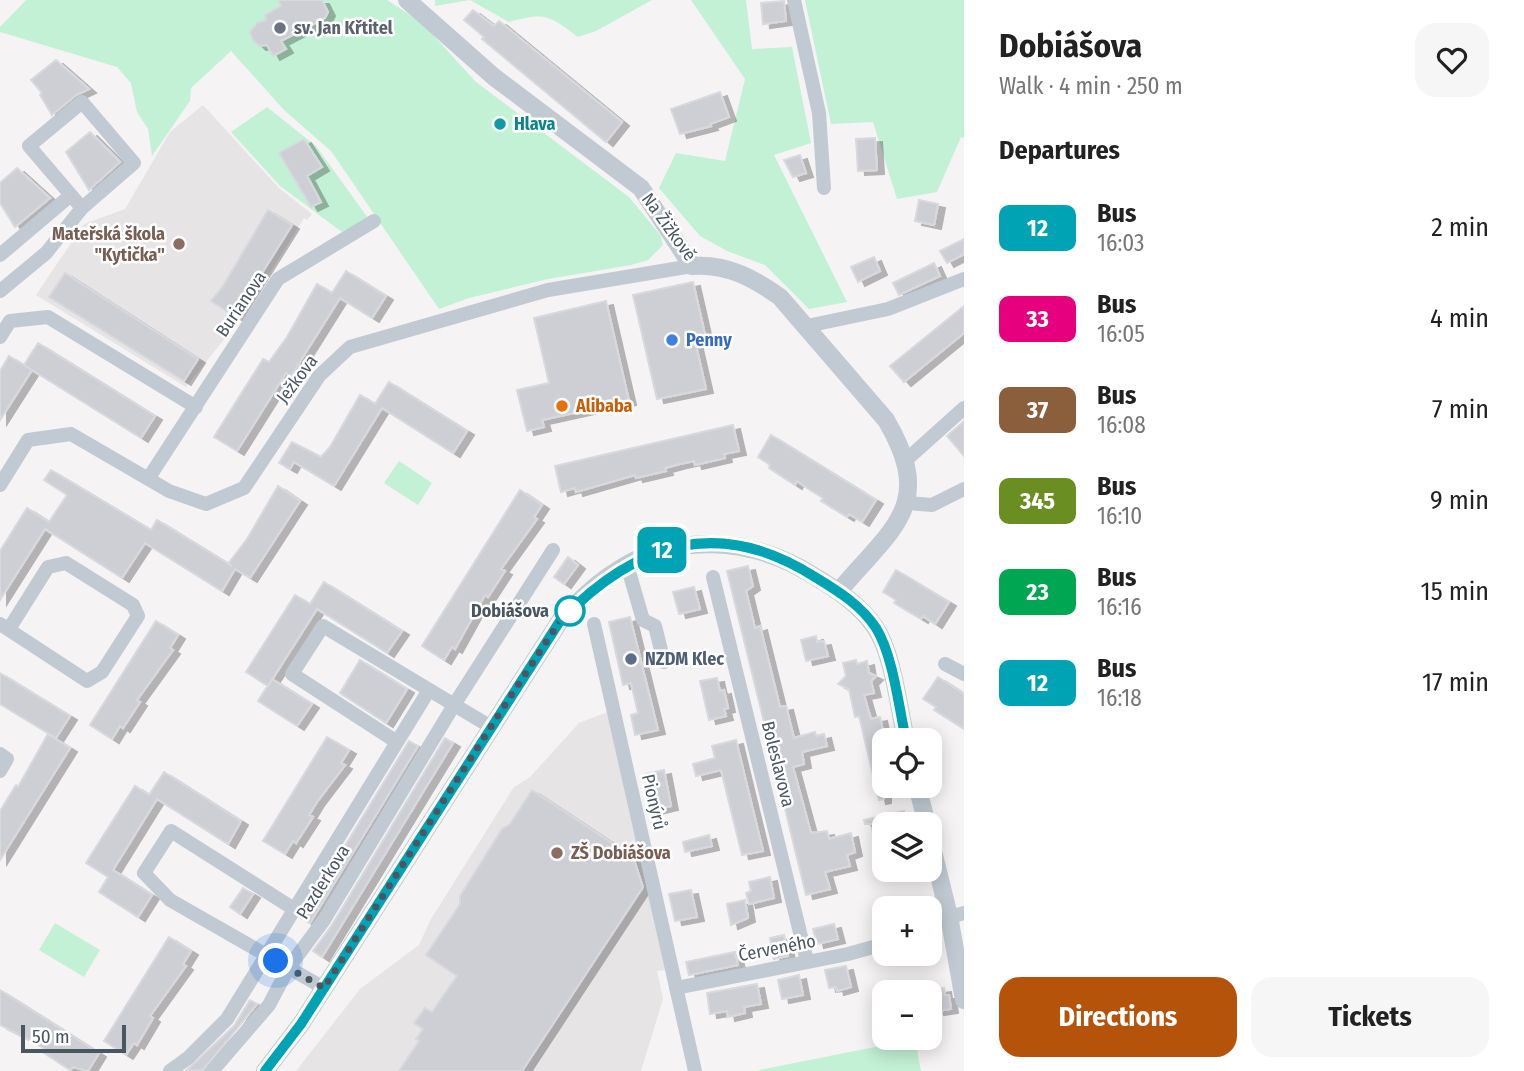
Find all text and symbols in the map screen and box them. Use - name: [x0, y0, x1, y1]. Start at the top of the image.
- place label: sv. Jan Křtitel: [294, 17, 393, 39]
- marker: sv. Jan Křtitel: [272, 20, 288, 36]
- button: heart: [1415, 23, 1489, 97]
- text: Dobiášova: [999, 26, 1142, 66]
- text: Walk · 4 min · 250 m: [999, 72, 1183, 100]
- place label: Hlava: [514, 113, 555, 135]
- marker: Hlava: [492, 116, 508, 132]
- text: Departures: [999, 135, 1120, 166]
- street label: Na Žižkově: [637, 189, 701, 265]
- text: Bus: [1097, 198, 1136, 229]
- text: 2 min: [1431, 212, 1489, 243]
- text: 12: [1027, 214, 1048, 242]
- place label: Mateřská škola "Kytička": [52, 223, 165, 266]
- text: 16:03: [1097, 229, 1144, 257]
- marker: Mateřská škola "Kytička": [171, 236, 187, 252]
- street label: Burianova: [211, 267, 271, 341]
- text: Bus: [1097, 289, 1136, 320]
- text: 4 min: [1430, 303, 1489, 334]
- text: 33: [1026, 305, 1049, 333]
- text: 16:05: [1097, 320, 1145, 348]
- place label: Penny: [686, 329, 732, 351]
- marker: Penny: [664, 332, 680, 348]
- street label: Ježkova: [272, 350, 322, 408]
- text: Bus: [1097, 380, 1136, 411]
- text: 7 min: [1432, 394, 1489, 425]
- place label: Alibaba: [575, 395, 633, 417]
- text: 37: [1027, 396, 1048, 424]
- marker: Alibaba: [554, 398, 570, 414]
- text: 16:08: [1097, 411, 1146, 439]
- text: Bus: [1097, 471, 1136, 502]
- text: 9 min: [1430, 485, 1489, 516]
- text: 345: [1020, 487, 1055, 515]
- text: 16:10: [1097, 502, 1142, 530]
- line badge: 12: [630, 527, 694, 573]
- text: 12: [651, 536, 673, 564]
- text: Bus: [1097, 562, 1136, 593]
- text: 15 min: [1421, 576, 1489, 607]
- text: 23: [1026, 578, 1049, 606]
- text: 16:16: [1097, 593, 1142, 621]
- marker: Dobiášova: [555, 596, 585, 626]
- place label: Dobiášova: [471, 600, 549, 622]
- place label: NZDM Klec: [645, 648, 724, 670]
- marker: NZDM Klec: [623, 651, 639, 667]
- text: Bus: [1097, 653, 1136, 684]
- text: 17 min: [1422, 667, 1489, 698]
- text: 12: [1027, 669, 1048, 697]
- text: 16:18: [1097, 684, 1142, 712]
- street label: Boleslavova: [757, 719, 799, 809]
- map controls: [872, 728, 942, 1050]
- button: locate: [872, 728, 942, 798]
- street label: Pionýrů: [637, 772, 671, 832]
- button: layers: [872, 812, 942, 882]
- street label: Pazderkova: [292, 841, 354, 923]
- place label: ZŠ Dobiášova: [571, 841, 671, 864]
- marker: ZŠ Dobiášova: [549, 845, 565, 861]
- button: +: [872, 896, 942, 966]
- street label: Červeného: [737, 930, 817, 966]
- your location: [258, 943, 293, 978]
- button: Directions: [999, 977, 1237, 1057]
- button: Tickets: [1251, 977, 1489, 1057]
- button: −: [872, 980, 942, 1050]
- scale bar: [21, 1022, 126, 1054]
- text: 50 m: [32, 1025, 70, 1048]

